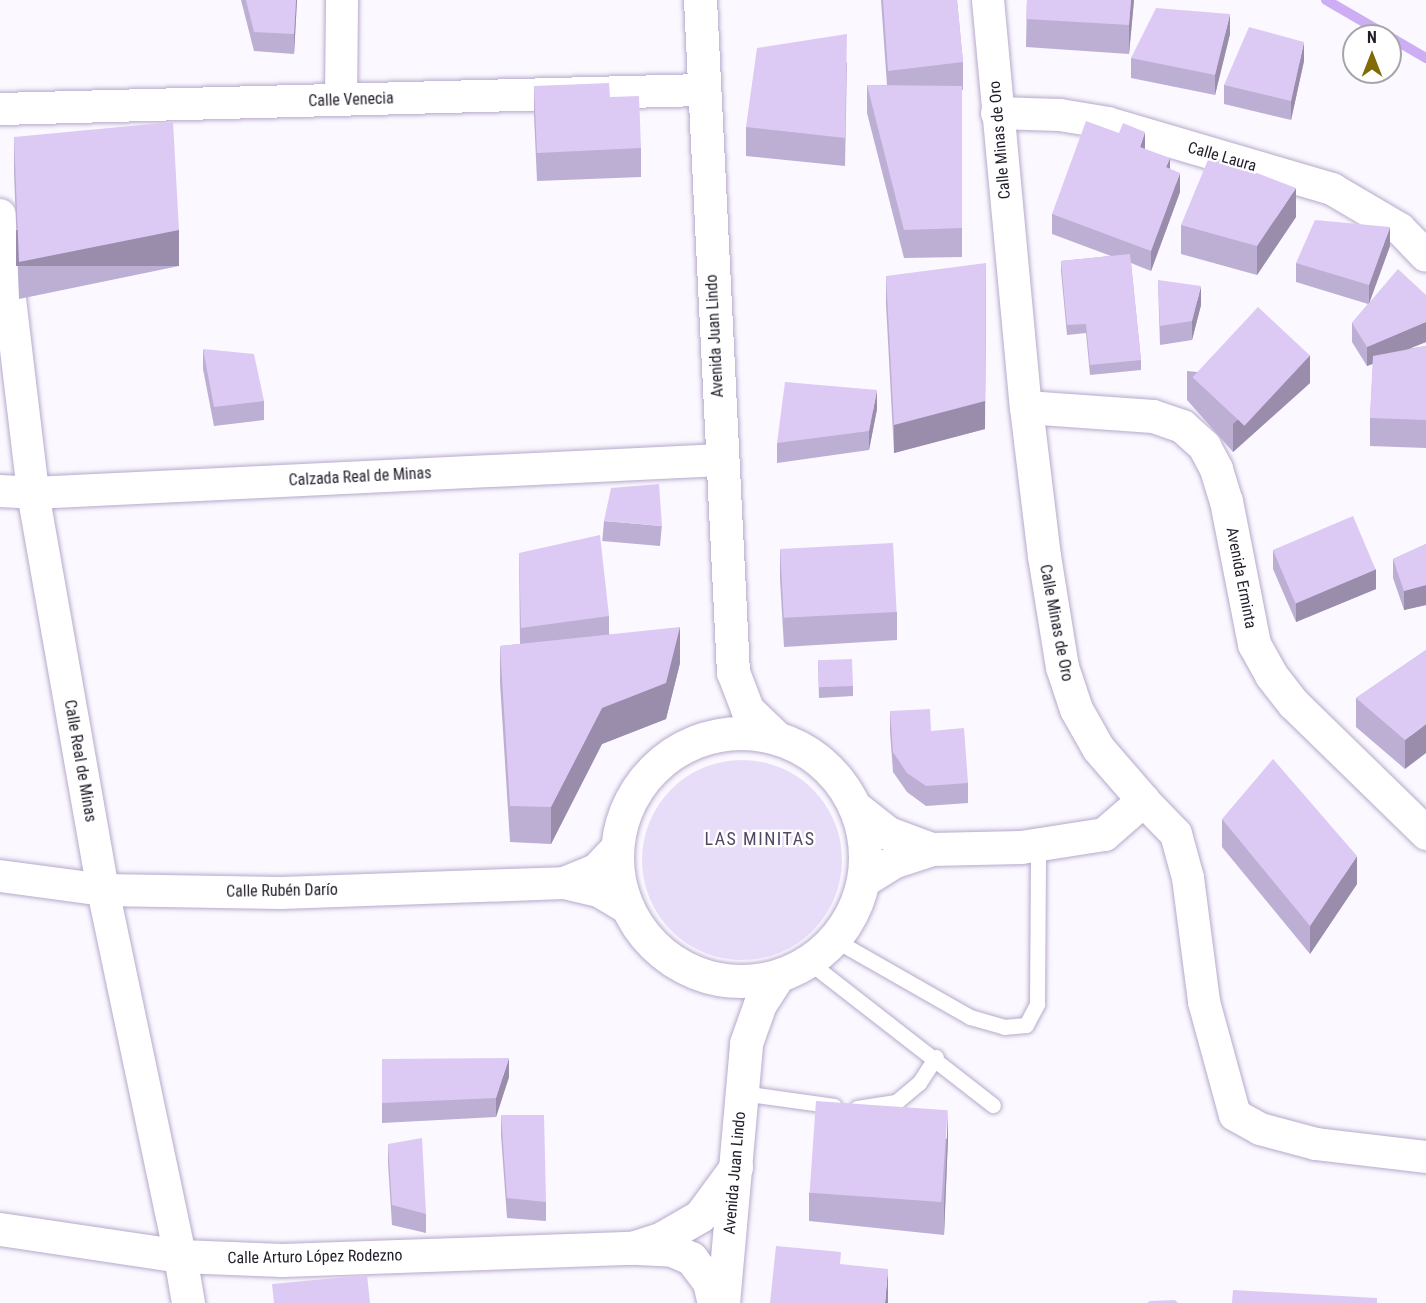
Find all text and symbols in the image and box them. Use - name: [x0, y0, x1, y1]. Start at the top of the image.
- north arrow: [1342, 24, 1402, 84]
- text: N: [1367, 28, 1377, 47]
- street label: Calle Minas de Oro: [985, 80, 1015, 200]
- street label: Calle Venecia: [308, 89, 394, 111]
- street label: Calle Laura: [1185, 138, 1259, 176]
- street label: Avenida Juan Lindo: [702, 274, 728, 398]
- street label: Calzada Real de Minas: [288, 464, 432, 490]
- street label: Avenida Erminta: [1222, 526, 1260, 630]
- street label: Calle Minas de Oro: [1035, 563, 1077, 683]
- street label: Calle Real de Minas: [60, 698, 100, 824]
- district label: LAS MINITAS: [705, 828, 815, 850]
- street label: Calle Rubén Darío: [226, 880, 338, 902]
- street label: Avenida Juan Lindo: [720, 1111, 750, 1235]
- street label: Calle Arturo López Rodezno: [227, 1246, 403, 1268]

